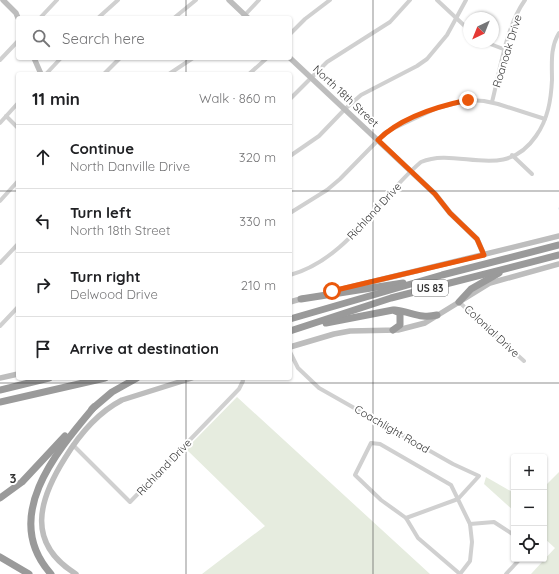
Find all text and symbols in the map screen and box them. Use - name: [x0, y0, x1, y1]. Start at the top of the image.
- north arrow: [463, 12, 499, 48]
- street label: Roanoak Drive: [489, 13, 525, 89]
- search box: [16, 16, 292, 60]
- icon: search: [30, 27, 52, 49]
- text: Search here: [62, 29, 145, 48]
- street label: North 18th Street: [310, 62, 382, 130]
- text: 11 min: [32, 88, 80, 109]
- text: Walk · 860 m: [199, 90, 276, 106]
- route end: [459, 91, 477, 109]
- text: Continue: [70, 139, 134, 158]
- icon: ahead: [32, 146, 54, 168]
- text: 320 m: [239, 149, 276, 165]
- text: North Danville Drive: [70, 158, 190, 174]
- street label: Richland Drive: [344, 179, 404, 243]
- text: Turn left: [70, 203, 132, 222]
- icon: left: [32, 210, 54, 232]
- text: 330 m: [239, 213, 276, 229]
- text: North 18th Street: [70, 222, 170, 238]
- text: Turn right: [70, 267, 141, 286]
- icon: right: [32, 274, 54, 296]
- text: 210 m: [241, 277, 276, 293]
- road number: US 83: [412, 280, 448, 296]
- route start: [323, 282, 341, 300]
- text: Delwood Drive: [70, 286, 158, 302]
- street label: Colonial Drive: [462, 302, 522, 360]
- icon: arrive: [32, 338, 54, 360]
- text: Arrive at destination: [70, 339, 219, 358]
- street label: Coachlight Road: [352, 402, 432, 456]
- street label: Richland Drive: [133, 436, 195, 498]
- map controls: [511, 454, 547, 562]
- button: +: [511, 454, 547, 490]
- text: 3: [10, 470, 17, 486]
- button: −: [511, 490, 547, 526]
- button: locate: [511, 526, 547, 562]

